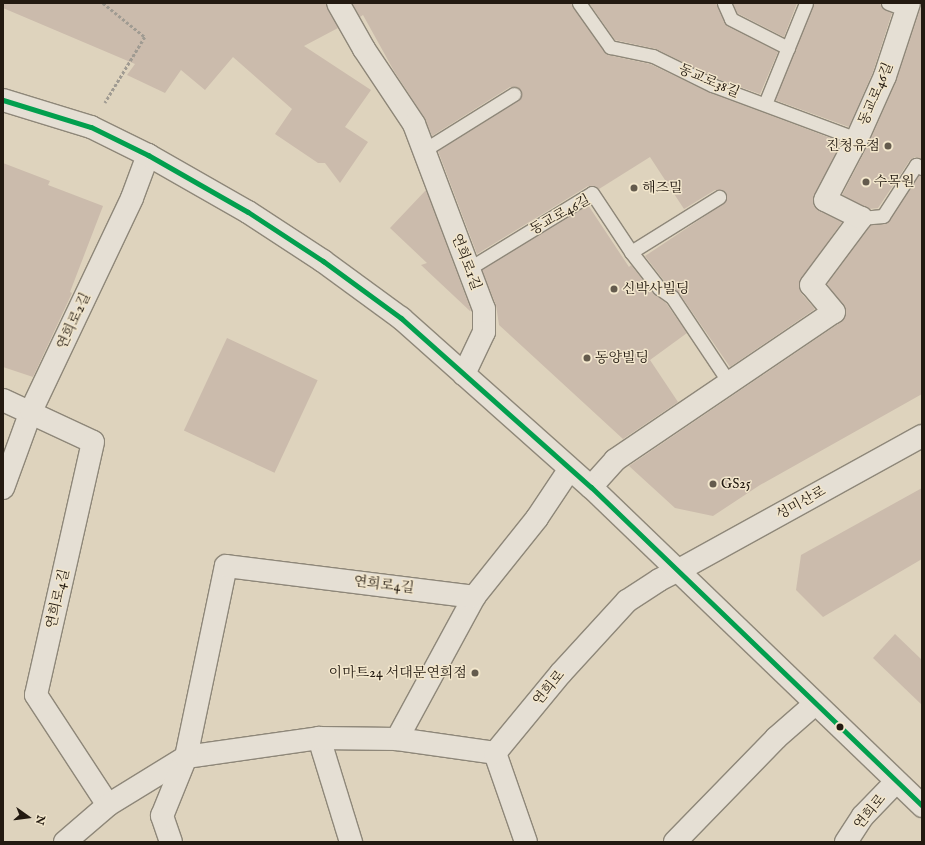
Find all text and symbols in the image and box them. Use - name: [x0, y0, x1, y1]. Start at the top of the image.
- street label: 동교로46길: [855, 60, 897, 128]
- street label: 동교로38길: [676, 61, 742, 101]
- place label: 진청유점: [826, 138, 880, 154]
- marker: 진청유점: [883, 141, 893, 151]
- place label: 수목원: [874, 174, 915, 190]
- marker: 수목원: [861, 177, 871, 187]
- place label: 해즈밀: [642, 180, 683, 196]
- marker: 해즈밀: [629, 183, 639, 193]
- street label: 동교로46길: [527, 191, 593, 239]
- street label: 연희로1길: [448, 231, 484, 293]
- place label: 신박사빌딩: [622, 281, 690, 297]
- marker: 신박사빌딩: [609, 284, 619, 294]
- street label: 연희로2길: [54, 290, 94, 352]
- place label: 동양빌딩: [595, 350, 649, 366]
- marker: 동양빌딩: [582, 353, 592, 363]
- place label: GS25: [721, 476, 751, 492]
- marker: GS25: [708, 479, 718, 489]
- street label: 성미산로: [773, 483, 829, 523]
- street label: 연희로4길: [43, 567, 73, 631]
- street label: 연희로4길: [353, 573, 415, 597]
- place label: 이마트24 서대문연희점: [329, 665, 467, 681]
- street label: 연희로: [530, 667, 568, 709]
- marker: 이마트24 서대문연희점: [470, 668, 480, 678]
- unlabelled marker: [835, 722, 845, 732]
- street label: 연희로: [851, 791, 889, 833]
- north arrow: [8, 797, 48, 837]
- text: N: [32, 814, 48, 826]

